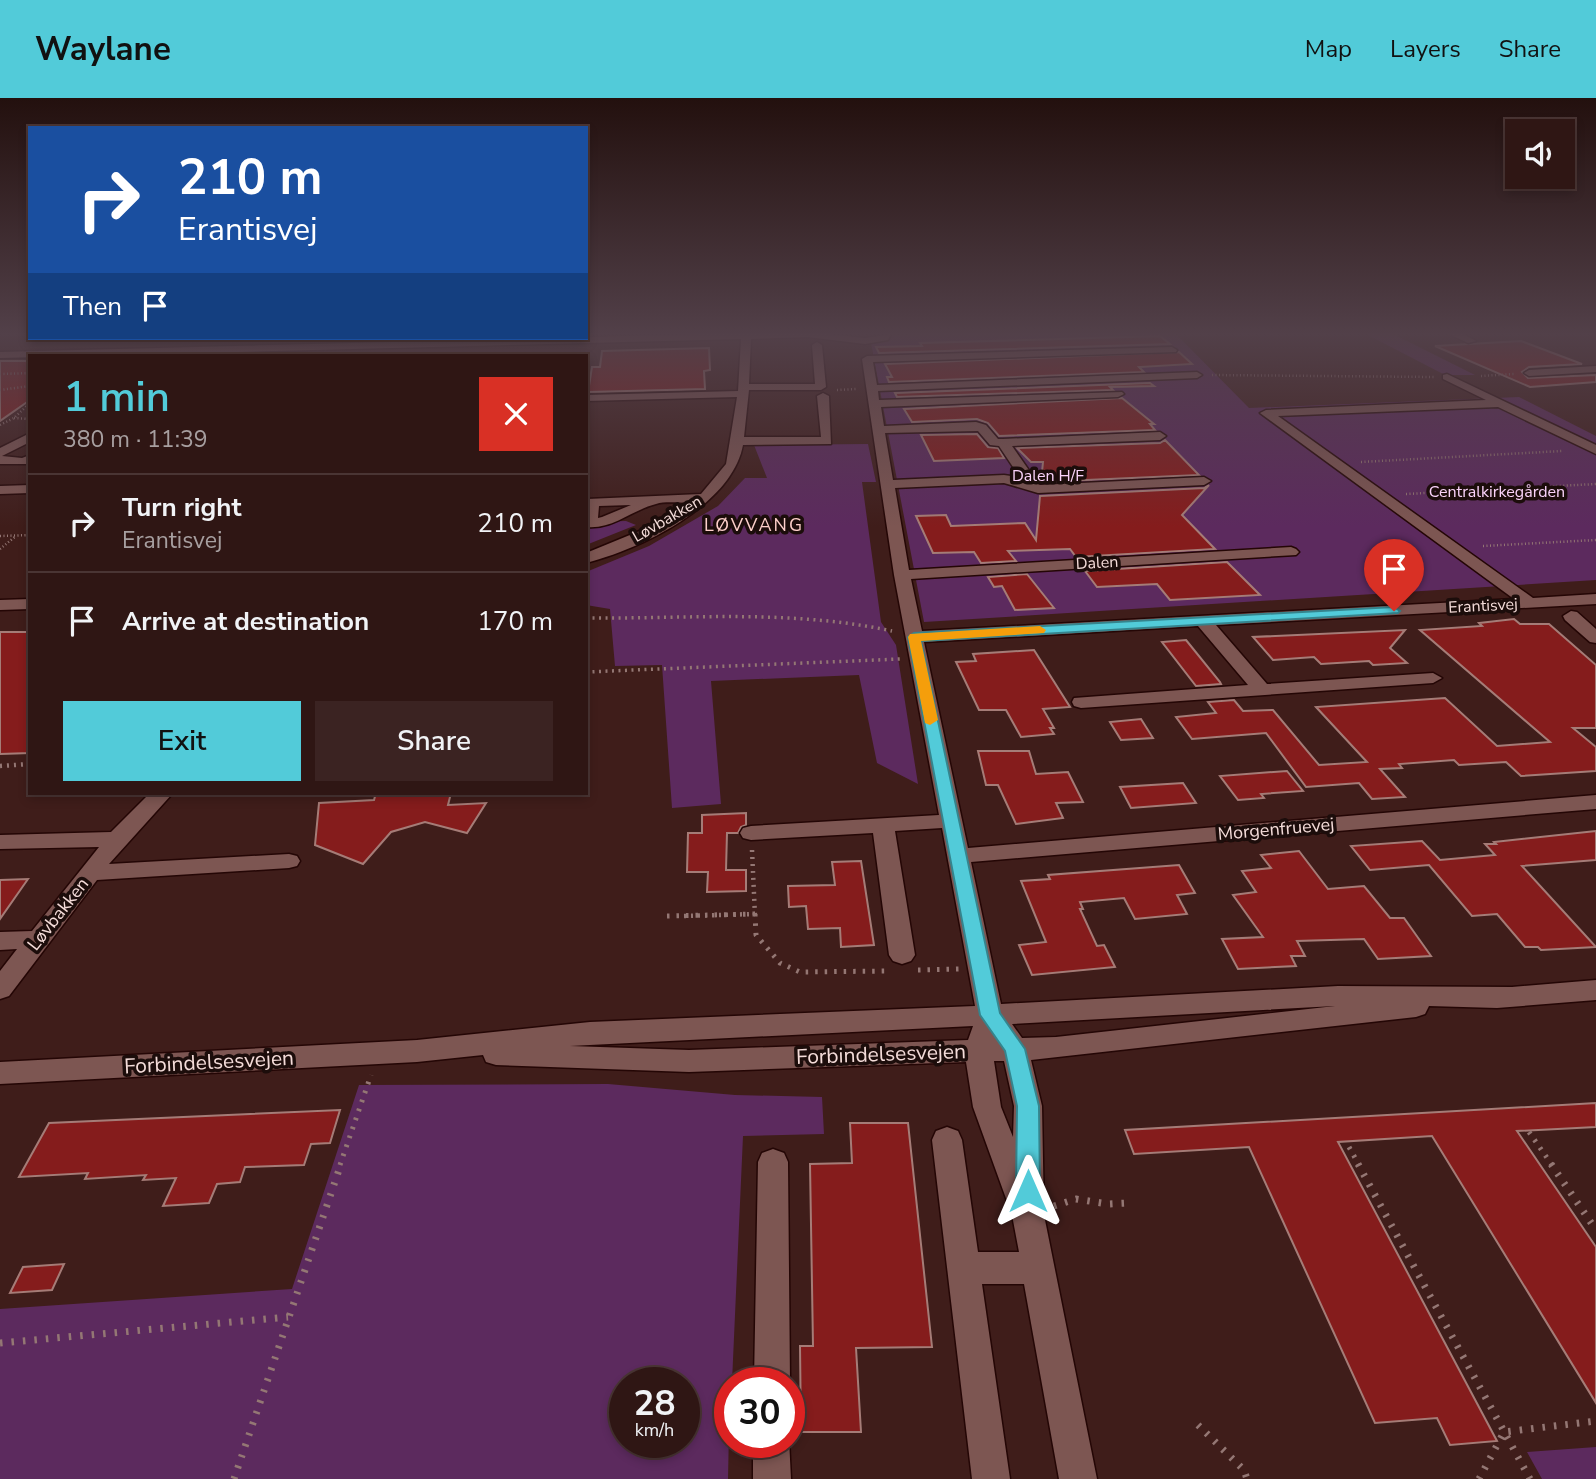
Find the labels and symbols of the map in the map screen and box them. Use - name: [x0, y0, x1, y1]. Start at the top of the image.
- park label: Dalen H/F: [1012, 465, 1084, 487]
- park label: Centralkirkegården: [1429, 481, 1565, 503]
- street label: Løvbakken: [628, 490, 706, 548]
- district label: LØVVANG: [704, 513, 804, 537]
- pin: [1364, 539, 1424, 611]
- street label: Dalen: [1075, 551, 1119, 575]
- street label: Erantisvej: [1448, 593, 1518, 619]
- street label: Morgenfruevej: [1217, 812, 1335, 846]
- street label: Løvbakken: [22, 873, 94, 955]
- street label: Forbindelsesvejen: [796, 1037, 966, 1071]
- street label: Forbindelsesvejen: [123, 1044, 295, 1080]
- position arrow: [991, 1154, 1065, 1228]
- speed limit sign: 30: [714, 1367, 805, 1458]

